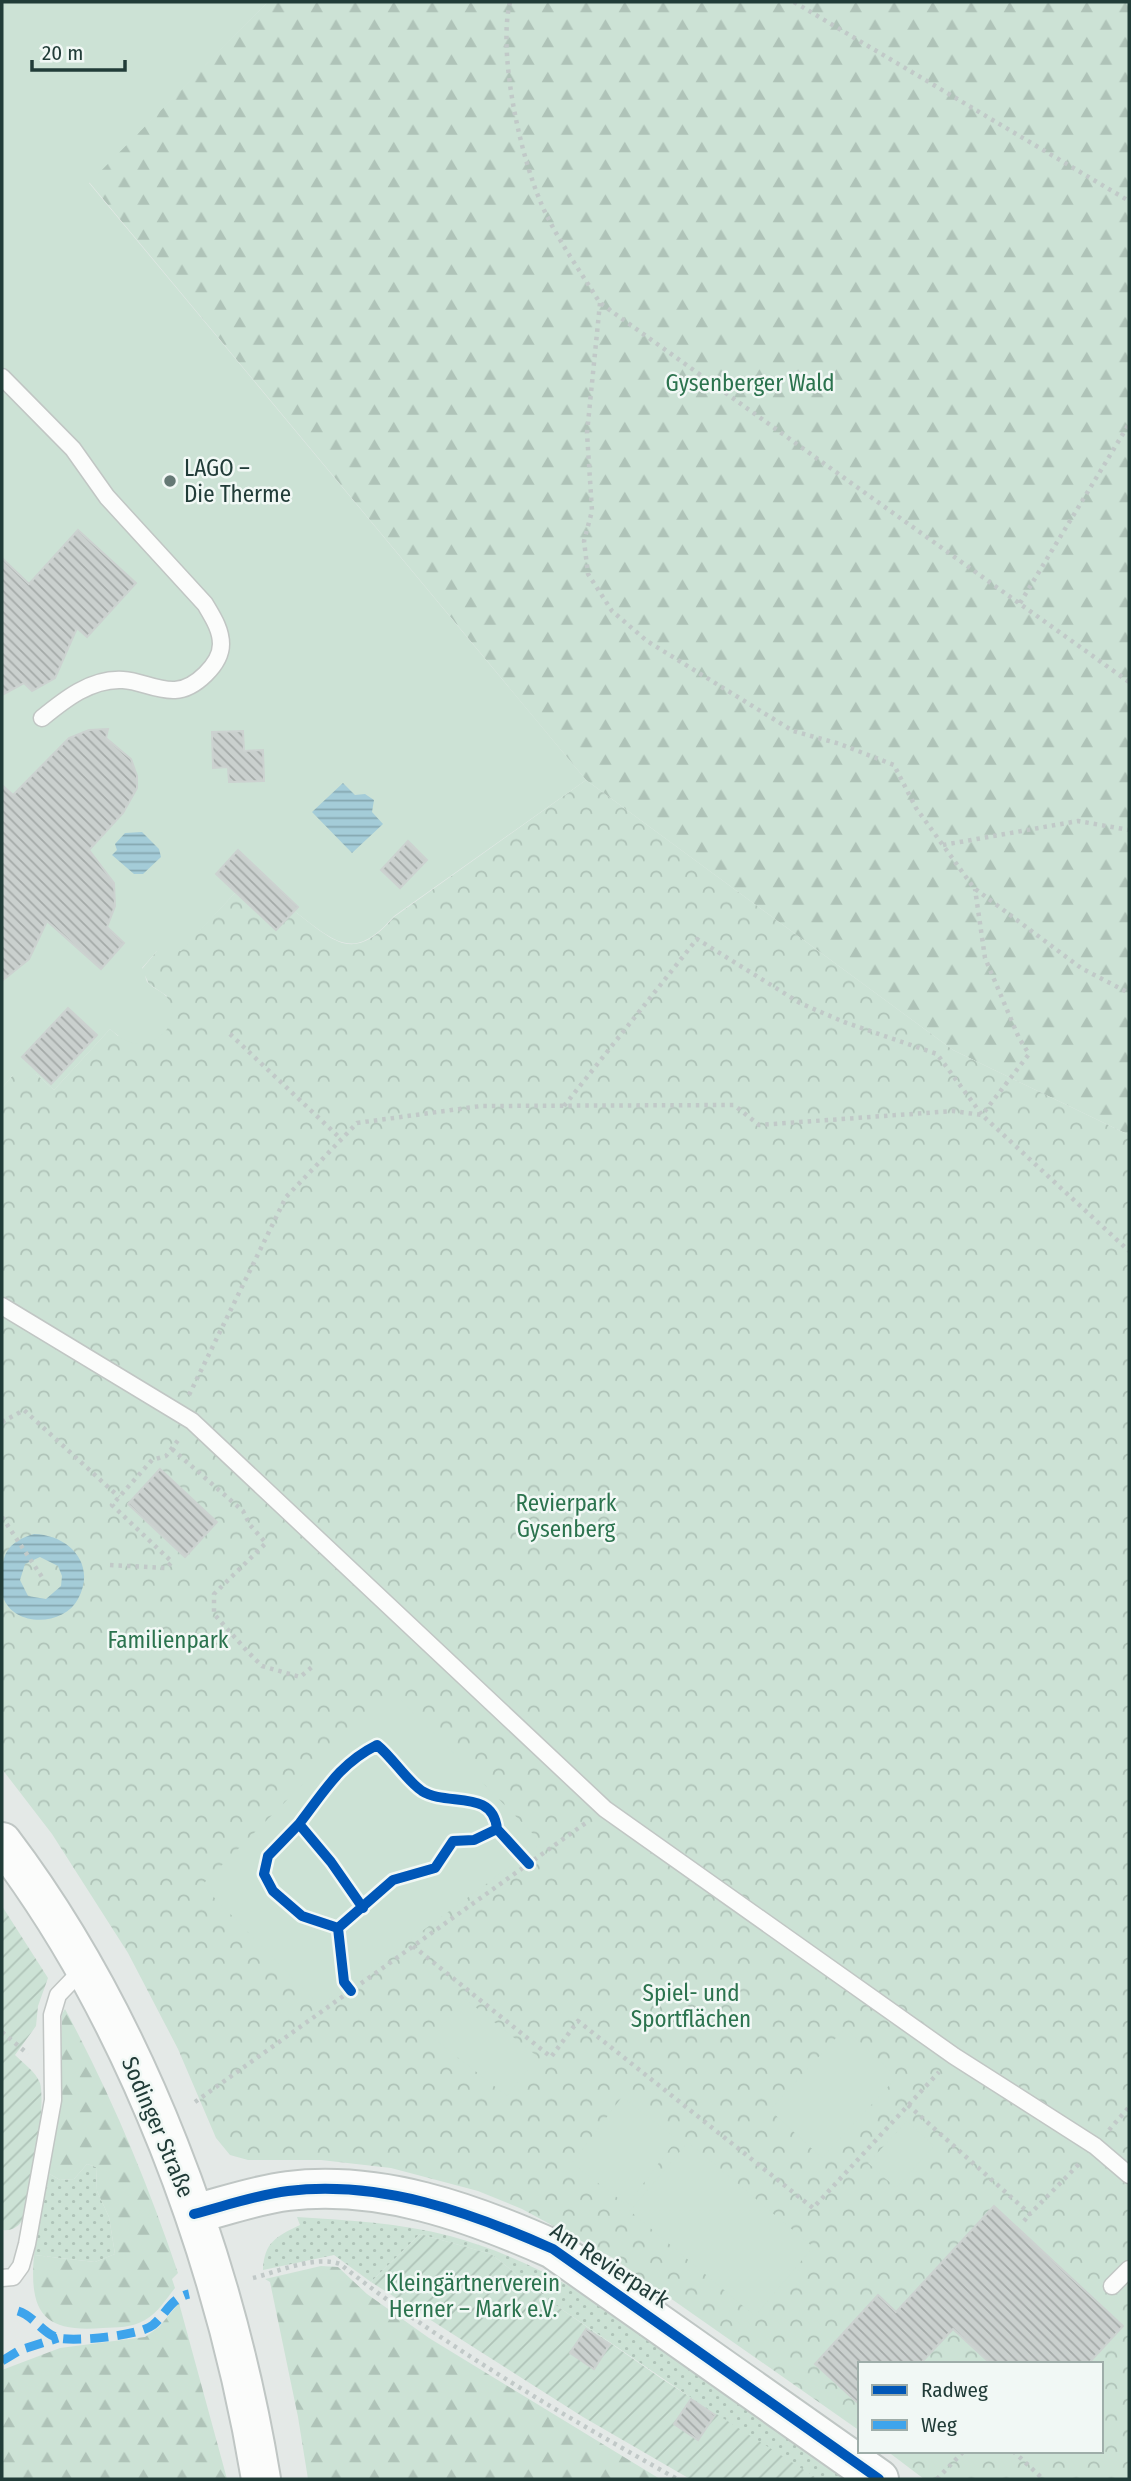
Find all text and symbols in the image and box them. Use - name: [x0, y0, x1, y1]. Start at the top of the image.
- scale bar: [32, 28, 124, 72]
- text: 20 m: [42, 40, 83, 66]
- park label: Gysenberger Wald: [666, 369, 834, 397]
- place label: LAGO – Die Therme: [184, 454, 291, 508]
- marker: LAGO – Die Therme: [162, 473, 178, 489]
- park label: Revierpark Gysenberg: [516, 1489, 617, 1543]
- park label: Familienpark: [108, 1626, 229, 1654]
- park label: Spiel- und Sportflächen: [631, 1979, 751, 2033]
- street label: Sodinger Straße: [116, 2052, 200, 2202]
- street label: Am Revierpark: [545, 2216, 675, 2314]
- park label: Kleingärtnerverein Herner – Mark e.V.: [386, 2269, 560, 2323]
- legend: [858, 2362, 1103, 2453]
- text: Radweg: [921, 2377, 988, 2403]
- text: Weg: [921, 2412, 957, 2438]

